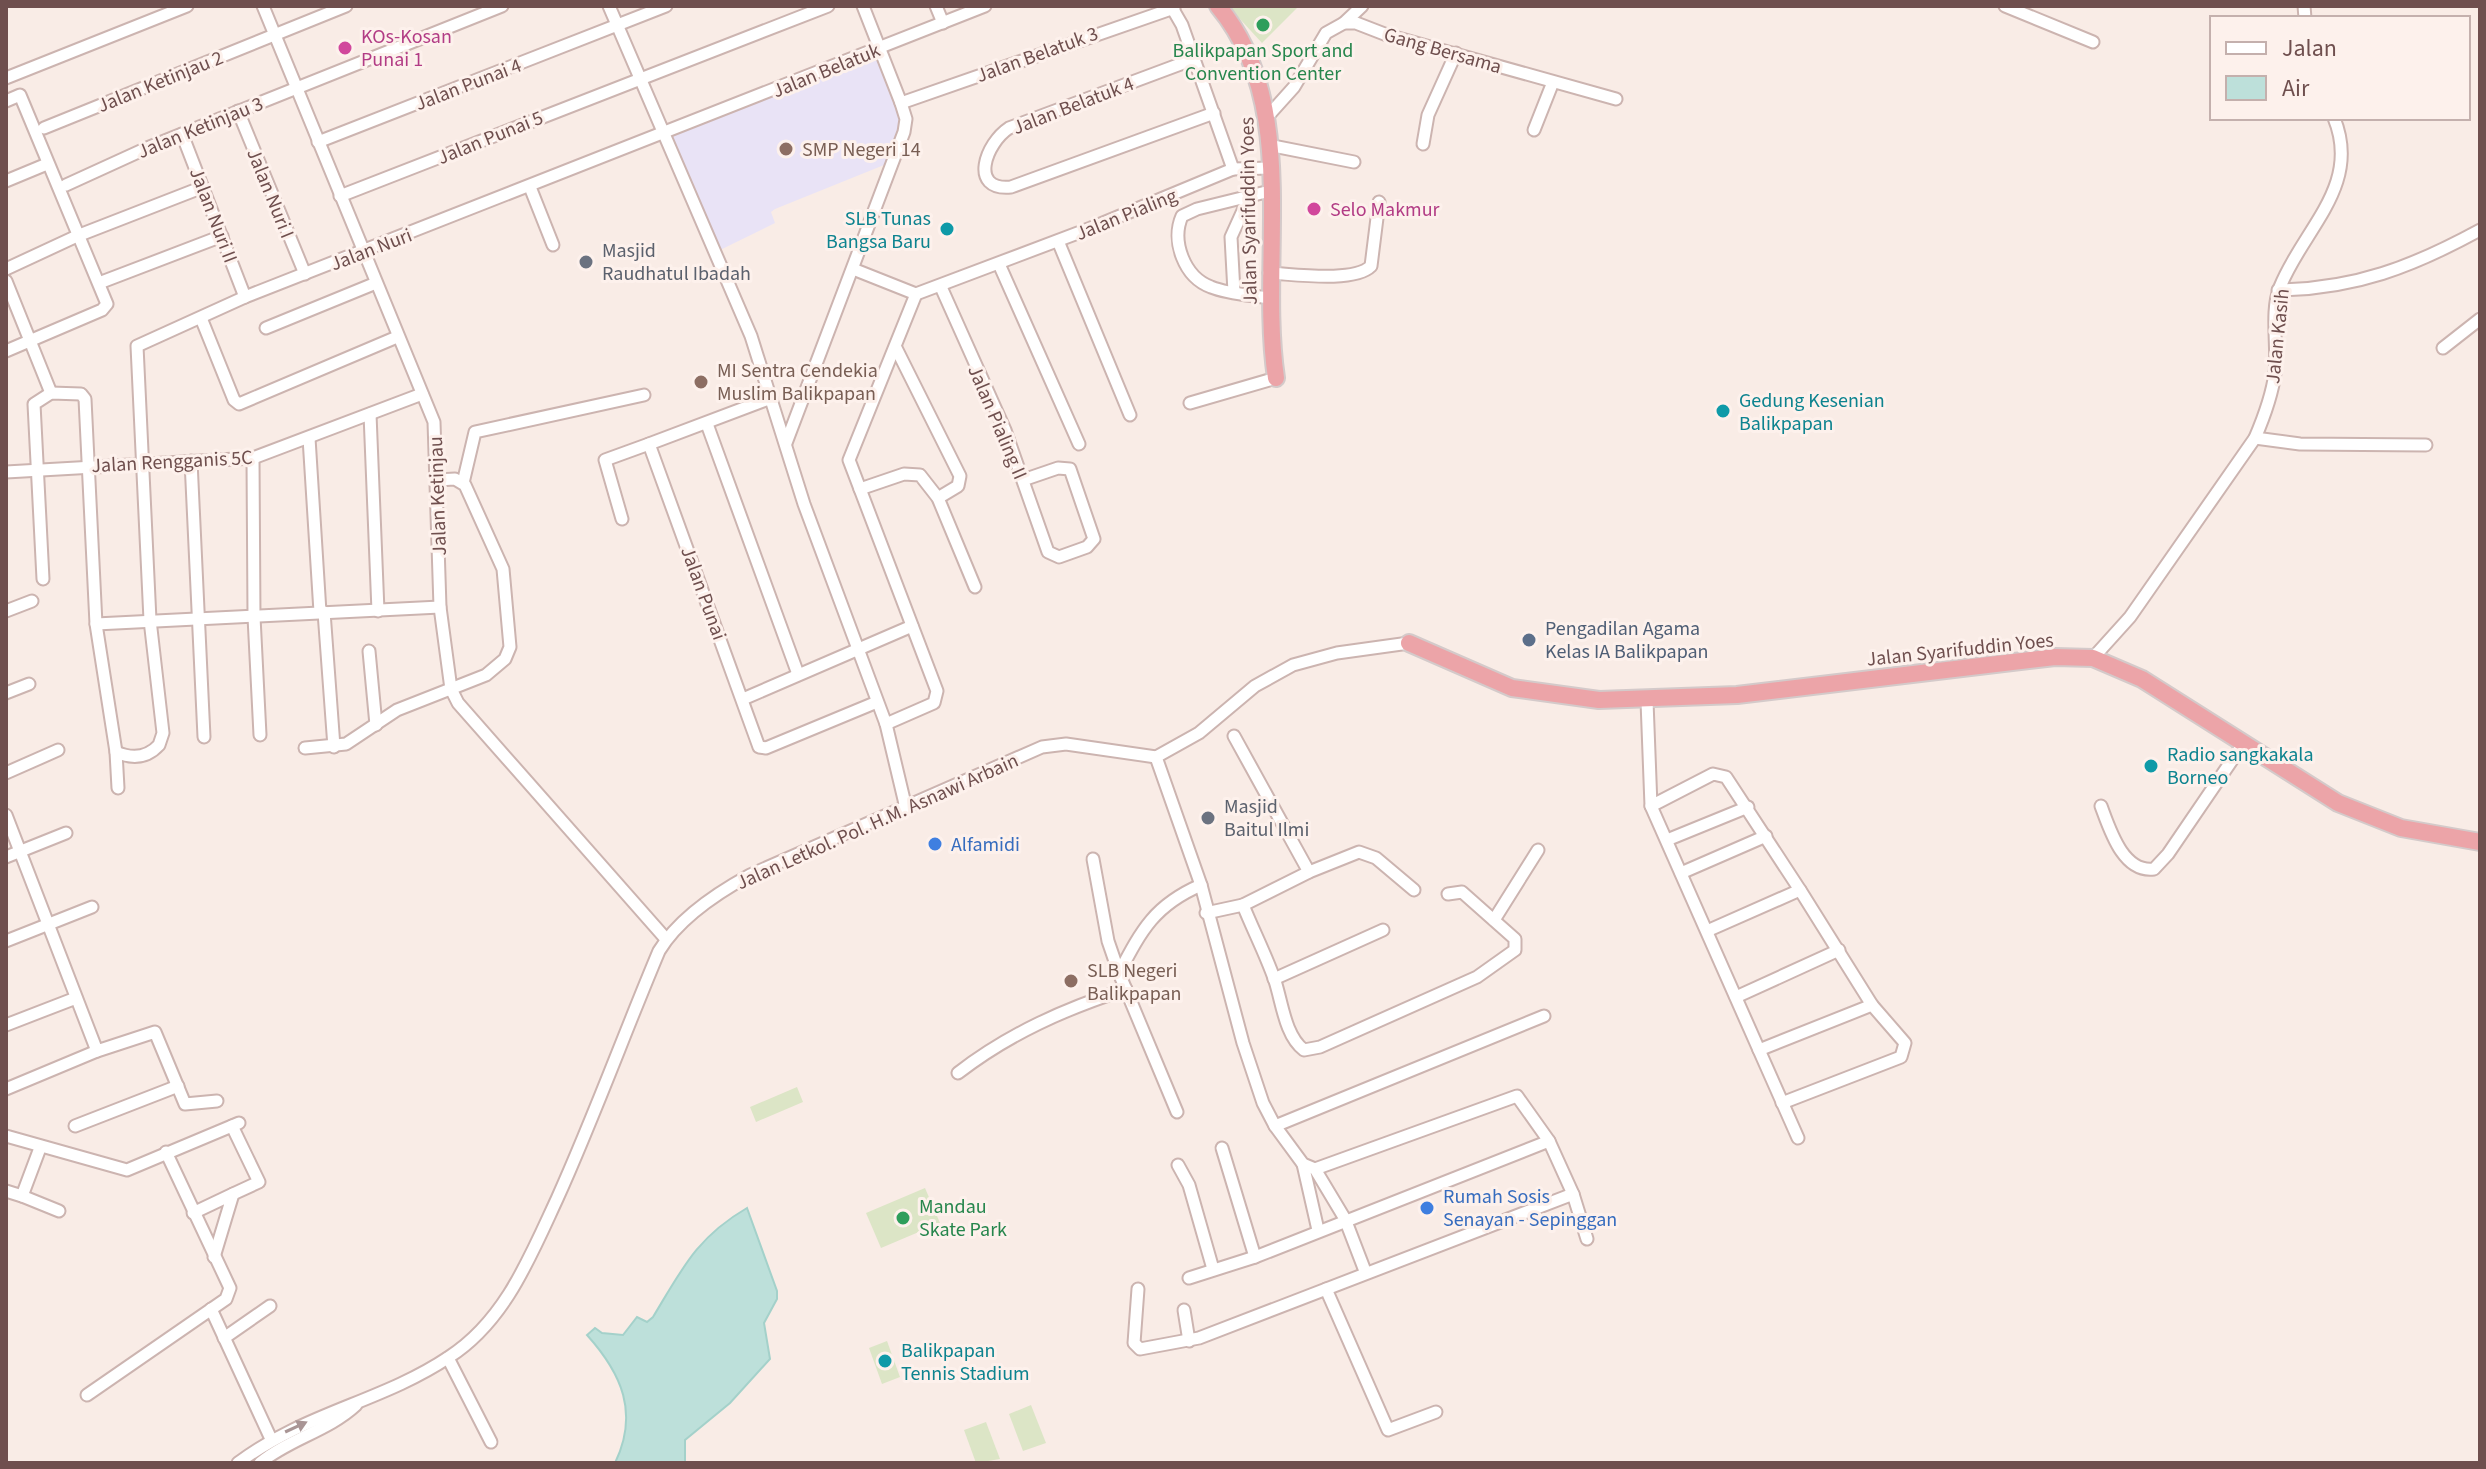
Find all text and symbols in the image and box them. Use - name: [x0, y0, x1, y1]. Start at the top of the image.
- marker: Balikpapan Sport and Convention Center: [1254, 16, 1272, 34]
- legend: [2210, 16, 2470, 120]
- street label: Jalan Belatuk 3: [972, 20, 1102, 90]
- street label: Gang Bersama: [1381, 21, 1505, 81]
- place label: KOs-Kosan Punai 1: [361, 23, 452, 74]
- text: Jalan: [2282, 31, 2337, 66]
- street label: Jalan Belatuk: [768, 37, 885, 105]
- place label: Balikpapan Sport and Convention Center: [1173, 37, 1353, 88]
- marker: KOs-Kosan Punai 1: [336, 39, 354, 57]
- street label: Jalan Ketinjau 2: [93, 44, 228, 120]
- street label: Jalan Punai 4: [411, 52, 526, 118]
- street label: Jalan Belatuk 4: [1009, 70, 1138, 142]
- text: Air: [2282, 71, 2310, 106]
- street label: Jalan Ketinjau 3: [133, 90, 267, 166]
- street label: Jalan Punai 5: [433, 104, 547, 172]
- street label: Jalan Syarifuddin Yoes: [1233, 117, 1265, 305]
- place label: SMP Negeri 14: [802, 136, 921, 164]
- marker: SMP Negeri 14: [777, 140, 795, 158]
- street label: Jalan Nuri I: [239, 144, 301, 243]
- street label: Jalan Nuri II: [182, 164, 244, 267]
- street label: Jalan Pialing: [1071, 182, 1181, 248]
- place label: Selo Makmur: [1330, 196, 1440, 224]
- marker: Selo Makmur: [1305, 200, 1323, 218]
- place label: SLB Tunas Bangsa Baru: [826, 205, 931, 256]
- marker: SLB Tunas Bangsa Baru: [938, 220, 956, 238]
- street label: Jalan Nuri: [326, 222, 416, 278]
- place label: Masjid Raudhatul Ibadah: [602, 237, 751, 288]
- marker: Masjid Raudhatul Ibadah: [577, 253, 595, 271]
- street label: Jalan Kasih: [2259, 287, 2297, 385]
- place label: MI Sentra Cendekia Muslim Balikpapan: [717, 357, 878, 408]
- street label: Jalan Pialing II: [960, 361, 1034, 484]
- marker: MI Sentra Cendekia Muslim Balikpapan: [692, 373, 710, 391]
- place label: Gedung Kesenian Balikpapan: [1739, 387, 1885, 438]
- marker: Gedung Kesenian Balikpapan: [1714, 402, 1732, 420]
- street label: Jalan Ketinjau: [422, 436, 454, 556]
- street label: Jalan Rengganis 5C: [91, 444, 253, 480]
- street label: Jalan Punai: [673, 543, 733, 644]
- place label: Pengadilan Agama Kelas IA Balikpapan: [1545, 615, 1709, 666]
- street label: Jalan Syarifuddin Yoes: [1865, 626, 2055, 674]
- marker: Pengadilan Agama Kelas IA Balikpapan: [1520, 631, 1538, 649]
- place label: Radio sangkakala Borneo: [2167, 741, 2313, 792]
- street label: Jalan Letkol. Pol. H.M. Asnawi Arbain: [732, 747, 1023, 897]
- marker: Radio sangkakala Borneo: [2142, 757, 2160, 775]
- place label: Masjid Baitul Ilmi: [1224, 793, 1309, 844]
- marker: Masjid Baitul Ilmi: [1199, 809, 1217, 827]
- place label: Alfamidi: [951, 831, 1020, 859]
- marker: Alfamidi: [926, 835, 944, 853]
- place label: SLB Negeri Balikpapan: [1087, 957, 1182, 1008]
- marker: SLB Negeri Balikpapan: [1062, 972, 1080, 990]
- place label: Rumah Sosis Senayan - Sepinggan: [1443, 1183, 1617, 1234]
- place label: Mandau Skate Park: [919, 1193, 1007, 1244]
- marker: Rumah Sosis Senayan - Sepinggan: [1418, 1199, 1436, 1217]
- marker: Mandau Skate Park: [894, 1209, 912, 1227]
- place label: Balikpapan Tennis Stadium: [901, 1337, 1030, 1388]
- marker: Balikpapan Tennis Stadium: [876, 1352, 894, 1370]
- one-way arrow: [284, 1420, 308, 1434]

